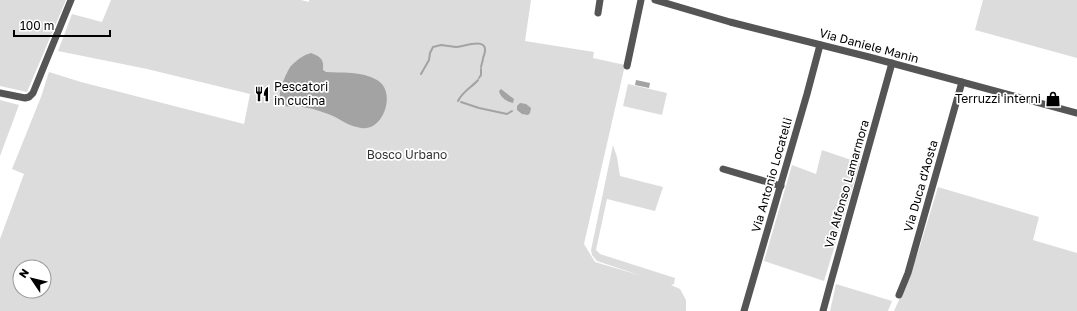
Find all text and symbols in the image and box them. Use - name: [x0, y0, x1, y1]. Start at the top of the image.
- scale bar: [14, 12, 110, 38]
- text: 100 m: [20, 18, 54, 33]
- street label: Via Daniele Manin: [818, 25, 921, 66]
- place label: Pescatori in cucina: [274, 79, 328, 108]
- restaurant icon: Pescatori in cucina: [253, 85, 271, 103]
- shop icon: Terruzzi interni: [1044, 90, 1062, 108]
- place label: Terruzzi interni: [955, 91, 1041, 106]
- street label: Via Antonio Locatelli: [748, 116, 795, 234]
- street label: Via Alfonso Lamarmora: [821, 118, 872, 250]
- street label: Via Duca d'Aosta: [900, 138, 941, 234]
- park label: Bosco Urbano: [367, 147, 447, 162]
- north arrow: [12, 259, 52, 299]
- text: N: [16, 266, 31, 280]

